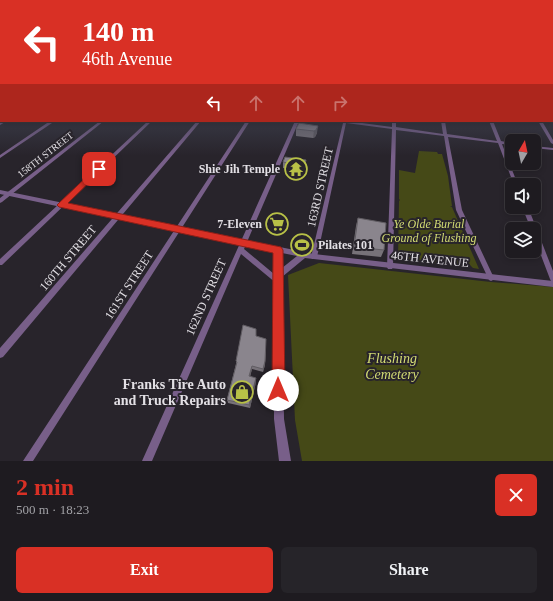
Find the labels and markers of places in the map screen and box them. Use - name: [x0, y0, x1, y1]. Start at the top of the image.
- pin: [82, 152, 116, 186]
- temple icon: Shie Jih Temple: [283, 156, 309, 182]
- place label: Shie Jih Temple: [199, 162, 281, 176]
- supermarket icon: 7-Eleven: [264, 211, 290, 237]
- place label: 7-Eleven: [217, 217, 262, 231]
- sports icon: Pilates 101: [289, 232, 315, 258]
- place label: Pilates 101: [318, 238, 373, 252]
- place label: Franks Tire Auto and Truck Repairs: [114, 377, 227, 408]
- shop icon: Franks Tire Auto and Truck Repairs: [229, 379, 255, 405]

